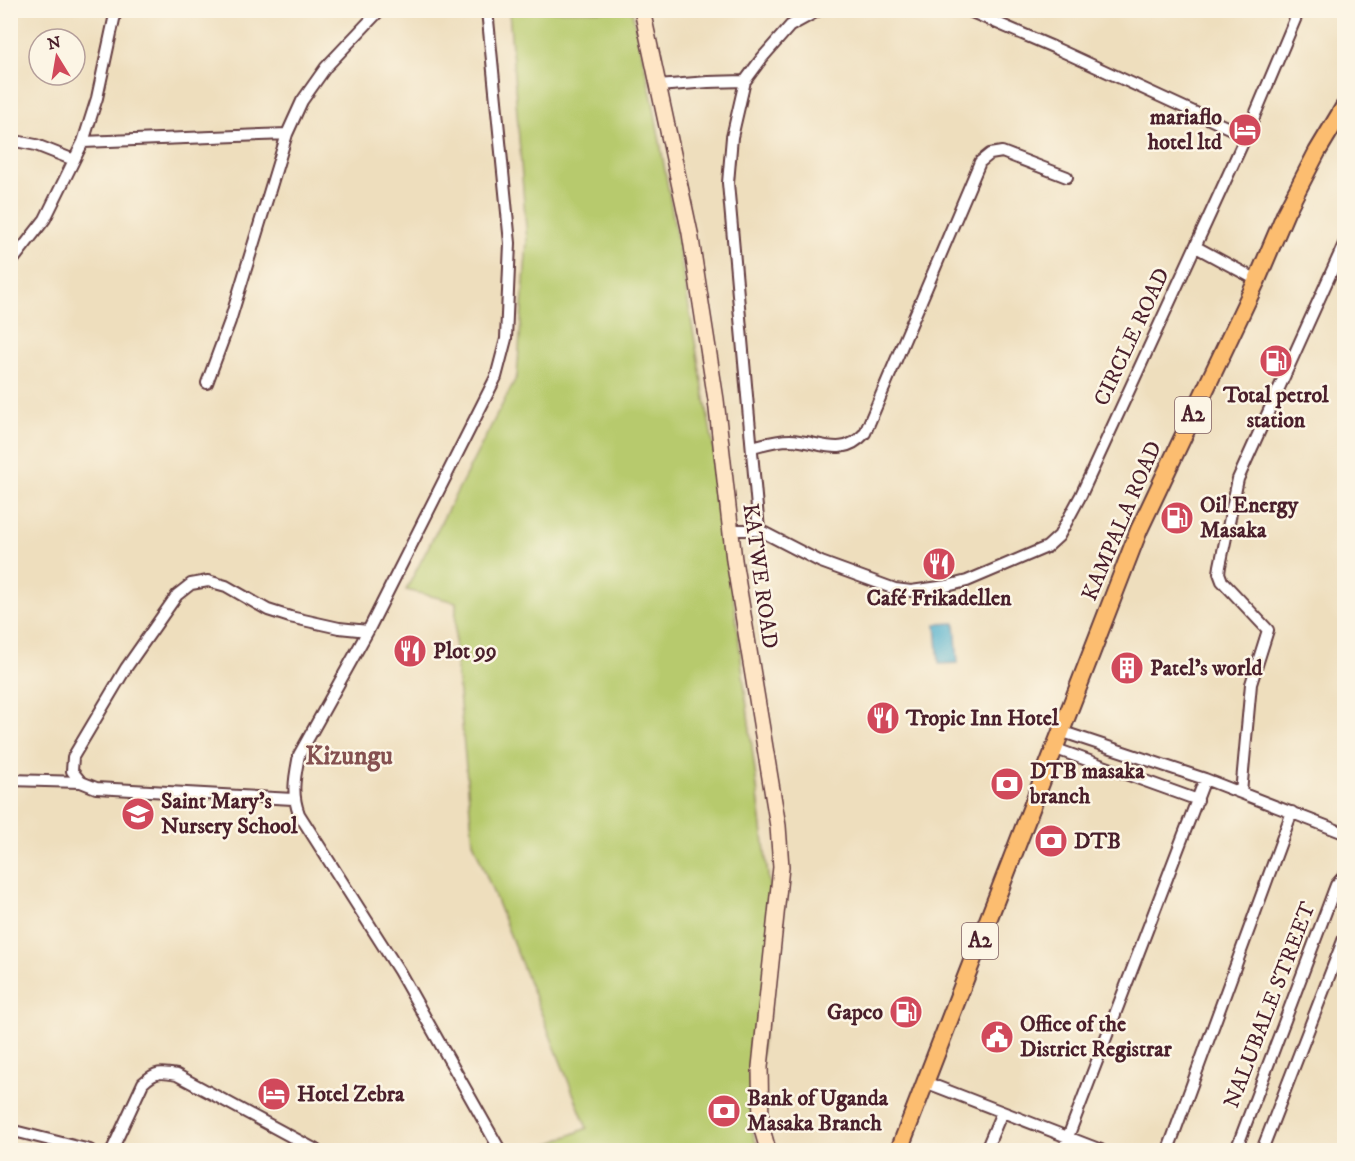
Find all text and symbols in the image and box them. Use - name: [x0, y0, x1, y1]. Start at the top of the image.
- north arrow: [27, 27, 87, 87]
- text: N: [46, 32, 63, 54]
- place label: mariaflo hotel ltd: [1147, 104, 1223, 156]
- hotel icon: mariaflo hotel ltd: [1227, 112, 1263, 148]
- street label: CIRCLE ROAD: [1088, 264, 1176, 410]
- fuel station icon: Total petrol station: [1258, 343, 1294, 379]
- place label: Total petrol station: [1222, 382, 1329, 434]
- road number: A2: [1175, 397, 1211, 433]
- street label: KAMPALA ROAD: [1076, 437, 1168, 605]
- place label: Oil Energy Masaka: [1200, 492, 1299, 544]
- fuel station icon: Oil Energy Masaka: [1159, 500, 1195, 536]
- street label: KATWE ROAD: [736, 502, 784, 650]
- restaurant icon: Café Frikadellen: [921, 546, 957, 582]
- place label: Café Frikadellen: [866, 585, 1012, 612]
- restaurant icon: Plot 99: [392, 633, 428, 669]
- place label: Plot 99: [433, 638, 497, 665]
- building icon: Patel's world: [1109, 650, 1145, 686]
- place label: Patel's world: [1150, 655, 1264, 682]
- restaurant icon: Tropic Inn Hotel: [865, 700, 901, 736]
- place label: Tropic Inn Hotel: [905, 705, 1059, 732]
- district label: Kizungu: [305, 740, 393, 773]
- place label: DTB masaka branch: [1029, 758, 1145, 810]
- bank icon: DTB masaka branch: [989, 766, 1025, 802]
- place label: Saint Mary's Nursery School: [161, 788, 298, 840]
- school or university icon: Saint Mary's Nursery School: [120, 796, 156, 832]
- bank icon: DTB: [1033, 823, 1069, 859]
- place label: DTB: [1074, 828, 1121, 855]
- street label: NALUBALE STREET: [1218, 898, 1322, 1112]
- road number: A2: [962, 923, 998, 959]
- fuel station icon: Gapco: [888, 994, 924, 1030]
- place label: Gapco: [827, 999, 883, 1026]
- place label: Office of the District Registrar: [1020, 1011, 1172, 1063]
- public building icon: Office of the District Registrar: [979, 1019, 1015, 1055]
- hotel icon: Hotel Zebra: [256, 1076, 292, 1112]
- place label: Hotel Zebra: [297, 1081, 405, 1108]
- place label: Bank of Uganda Masaka Branch: [747, 1085, 889, 1137]
- bank icon: Bank of Uganda Masaka Branch: [706, 1093, 742, 1129]

